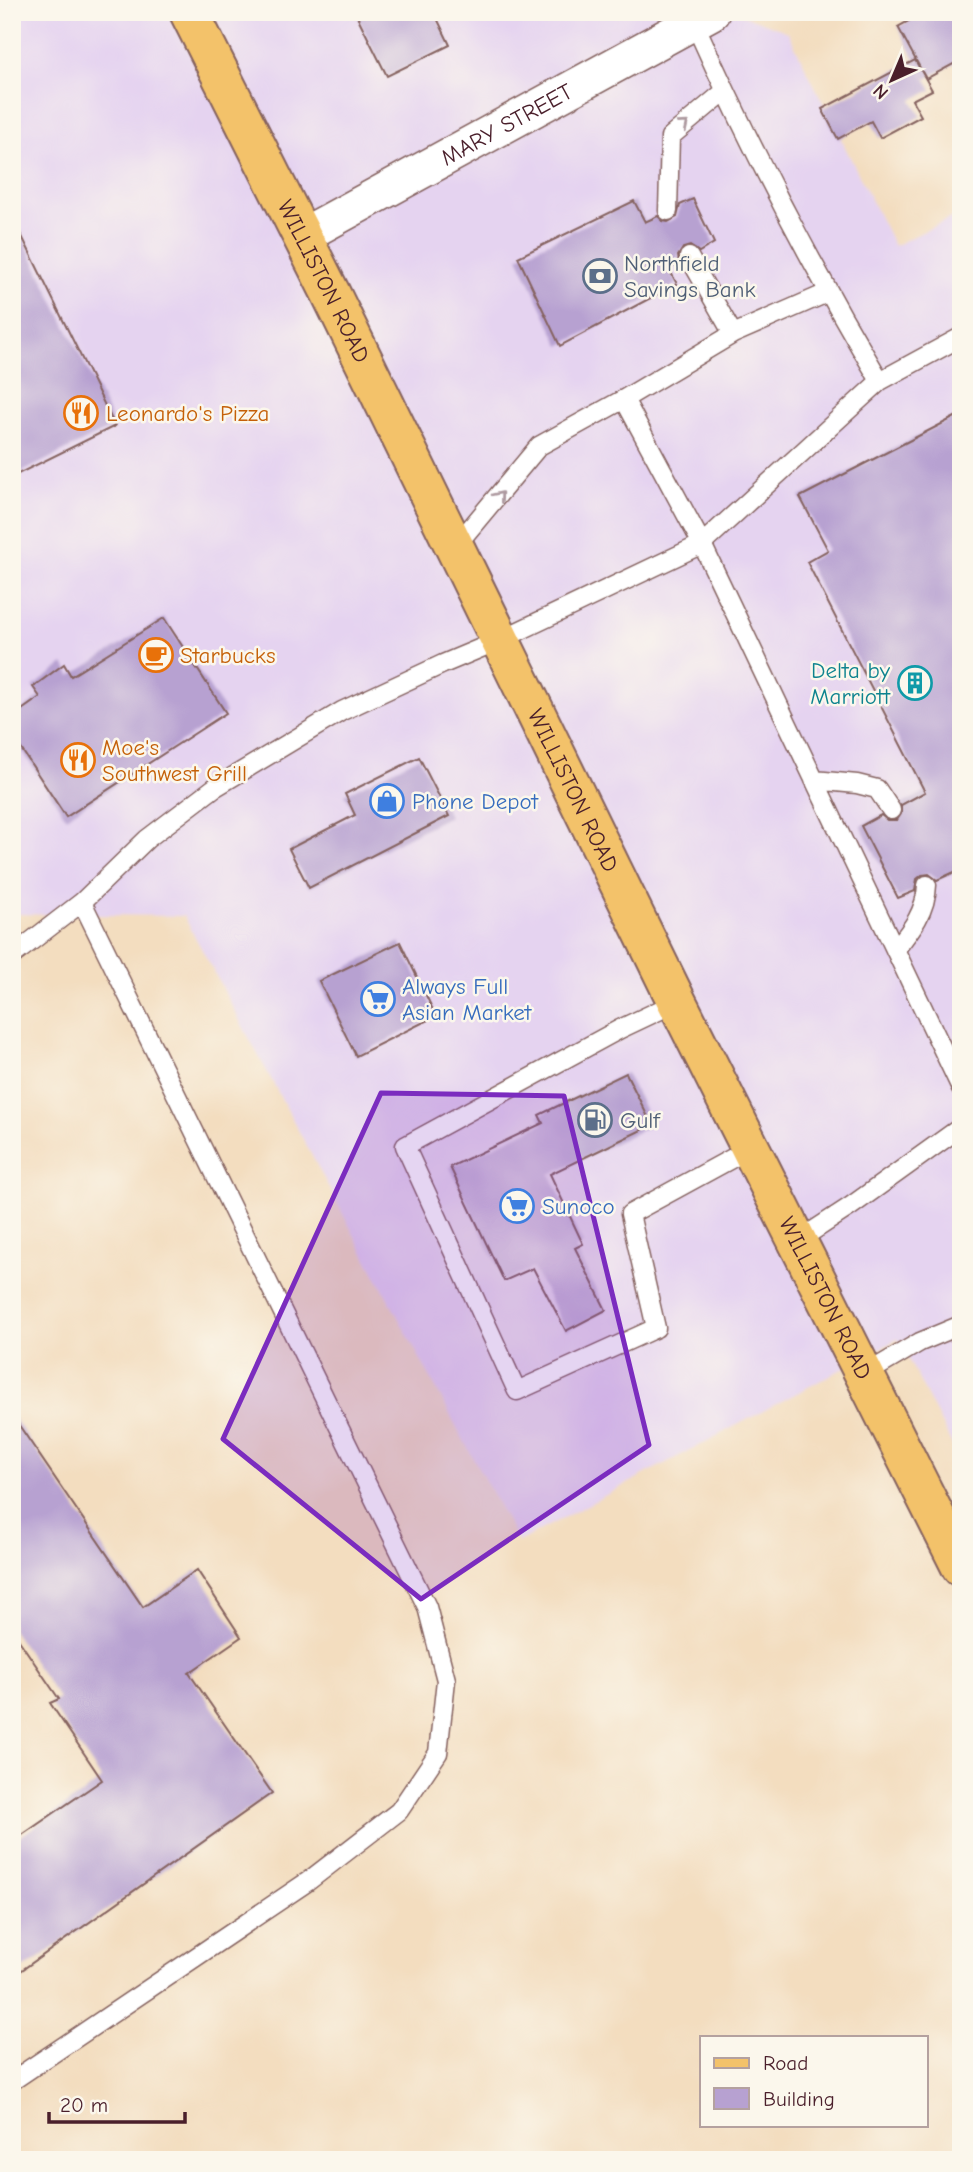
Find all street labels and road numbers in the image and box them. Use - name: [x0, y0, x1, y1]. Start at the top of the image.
- street label: MARY STREET: [436, 77, 577, 171]
- street label: WILLISTON ROAD: [272, 195, 376, 367]
- street label: WILLISTON ROAD: [522, 704, 625, 876]
- street label: WILLISTON ROAD: [774, 1212, 878, 1384]

